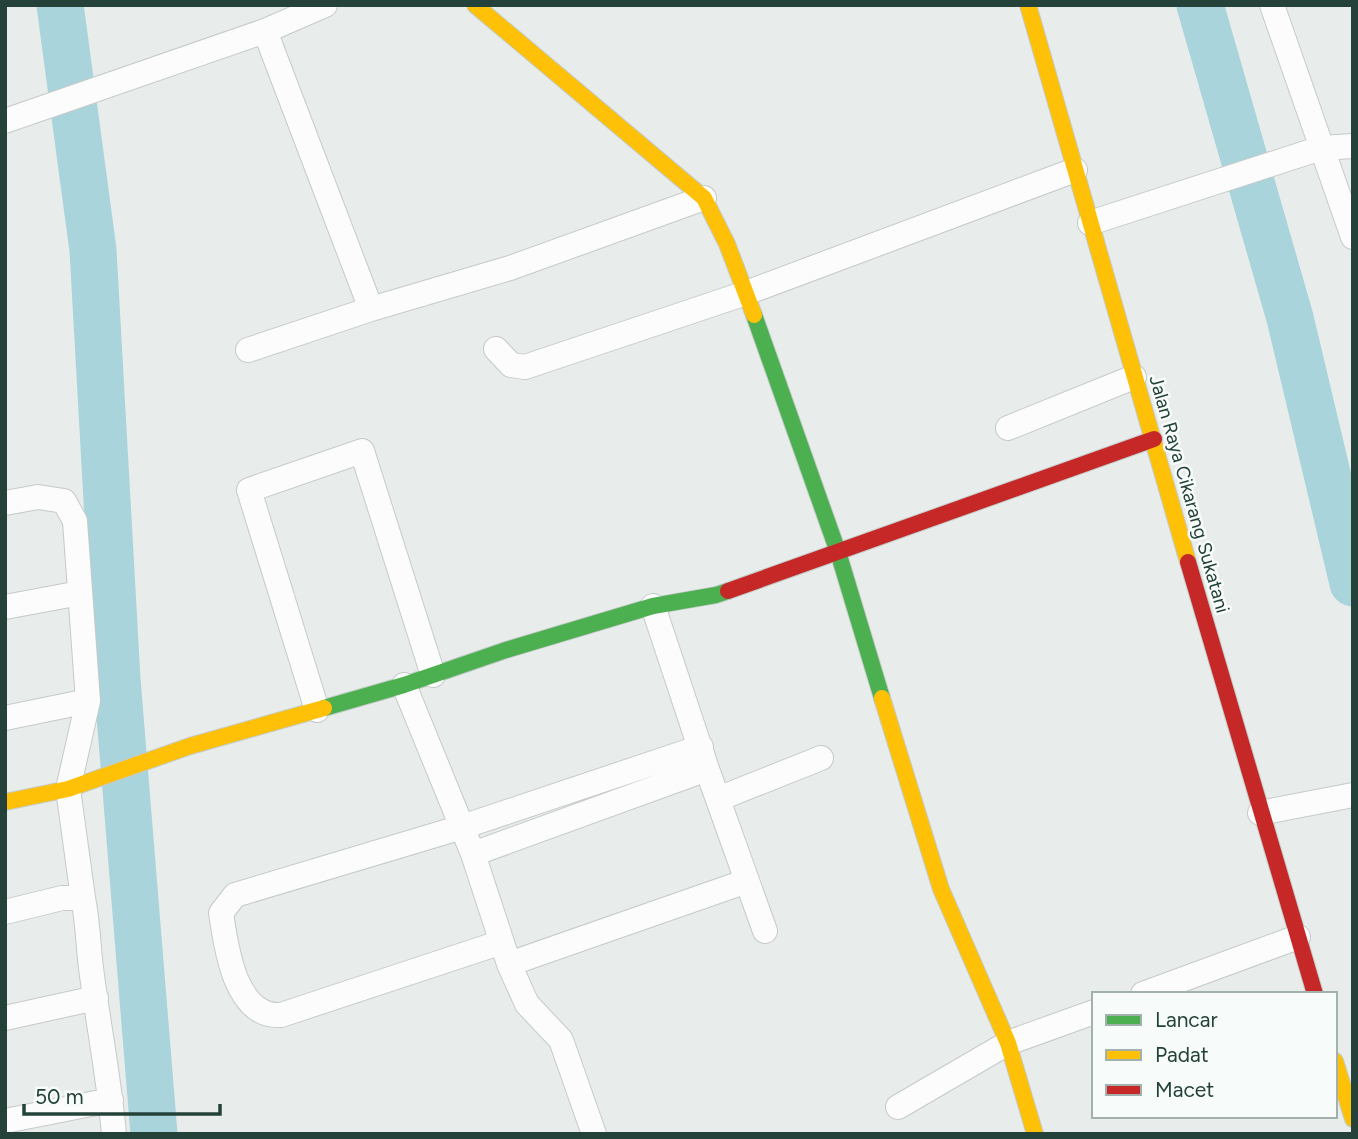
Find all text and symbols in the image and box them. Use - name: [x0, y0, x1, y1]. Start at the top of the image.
- street label: Jalan Raya Cikarang Sukatani: [1145, 373, 1235, 616]
- legend: [1092, 992, 1337, 1118]
- text: Lancar: [1155, 1007, 1218, 1032]
- text: Padat: [1155, 1042, 1209, 1067]
- scale bar: [24, 1072, 220, 1116]
- text: Macet: [1155, 1077, 1214, 1102]
- text: 50 m: [35, 1084, 84, 1109]

